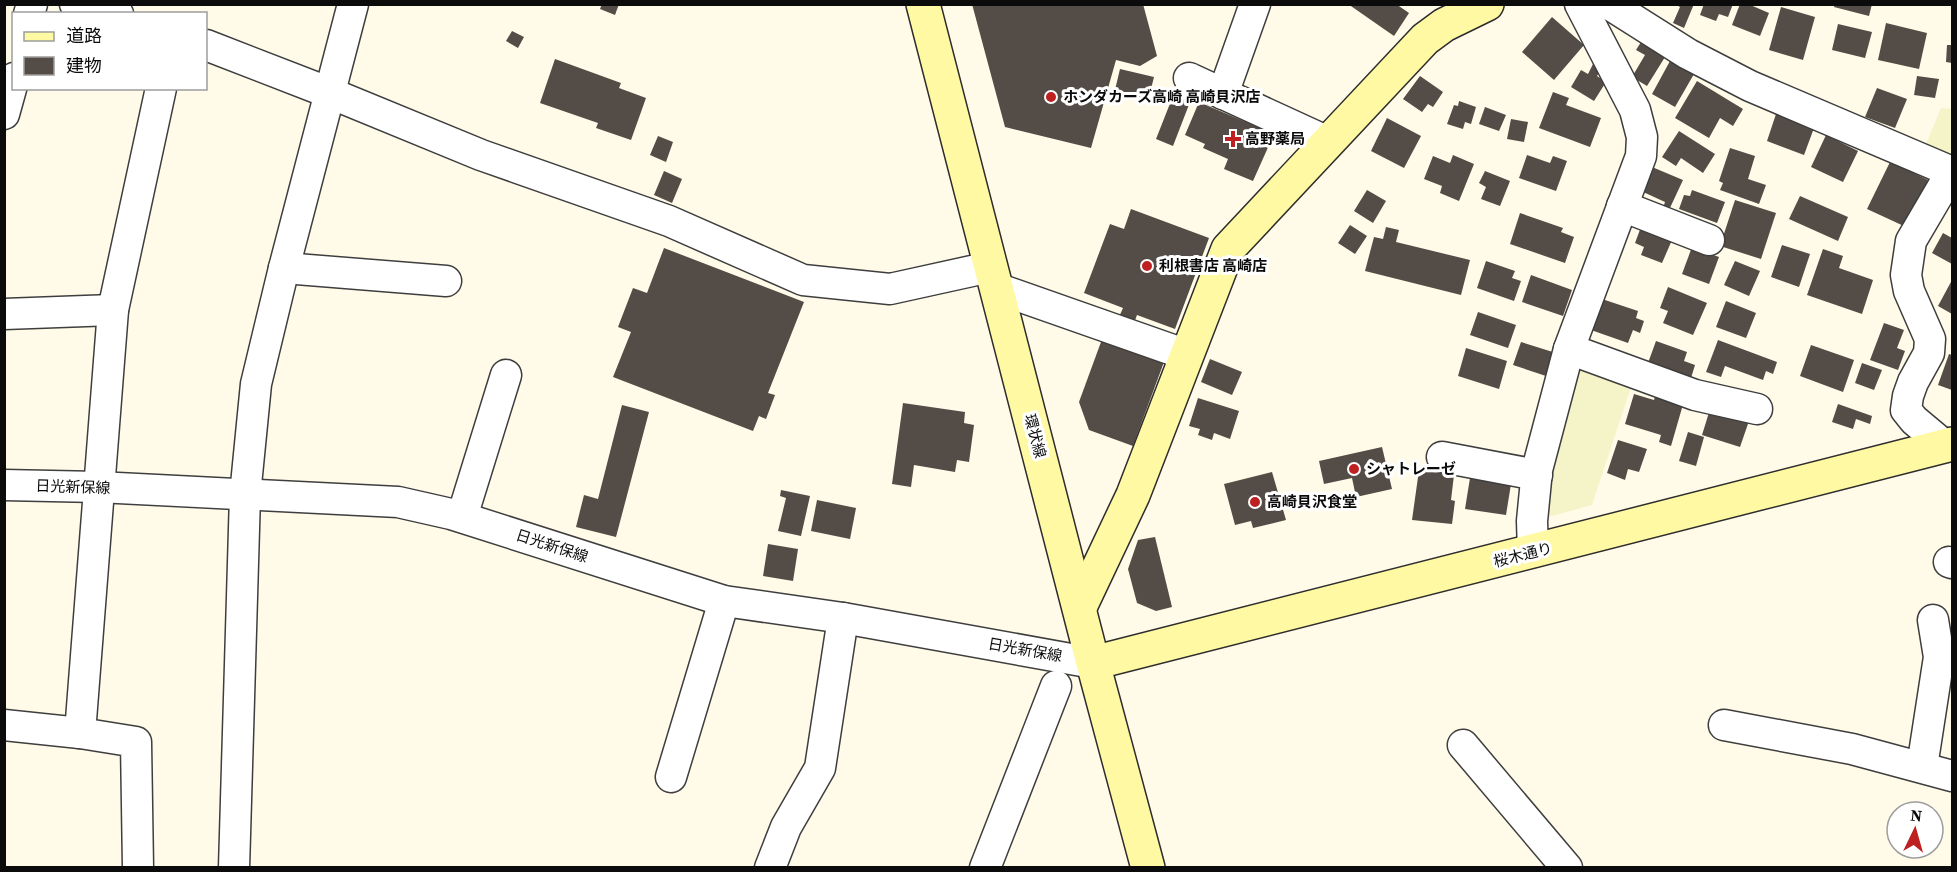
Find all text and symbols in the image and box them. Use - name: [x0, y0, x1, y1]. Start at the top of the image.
- legend: [12, 12, 207, 90]
- text: 道路: [66, 23, 102, 48]
- text: 建物: [66, 53, 102, 78]
- place label: ホンダカーズ高崎 高崎貝沢店: [1063, 86, 1260, 107]
- marker: ホンダカーズ高崎 高崎貝沢店: [1044, 90, 1058, 104]
- place label: 高野薬局: [1245, 128, 1305, 149]
- marker: 高野薬局: [1226, 132, 1240, 146]
- place label: 利根書店 高崎店: [1159, 255, 1267, 276]
- marker: 利根書店 高崎店: [1140, 259, 1154, 273]
- street label: 環状線: [1020, 411, 1051, 460]
- place label: シャトレーゼ: [1366, 458, 1456, 479]
- marker: シャトレーゼ: [1347, 462, 1361, 476]
- street label: 日光新保線: [35, 475, 111, 498]
- place label: 高崎貝沢食堂: [1267, 491, 1357, 512]
- marker: 高崎貝沢食堂: [1248, 495, 1262, 509]
- street label: 日光新保線: [513, 524, 591, 567]
- street label: 桜木通り: [1491, 537, 1555, 572]
- street label: 日光新保線: [986, 633, 1064, 666]
- north arrow: [1885, 800, 1945, 860]
- text: N: [1910, 804, 1923, 827]

